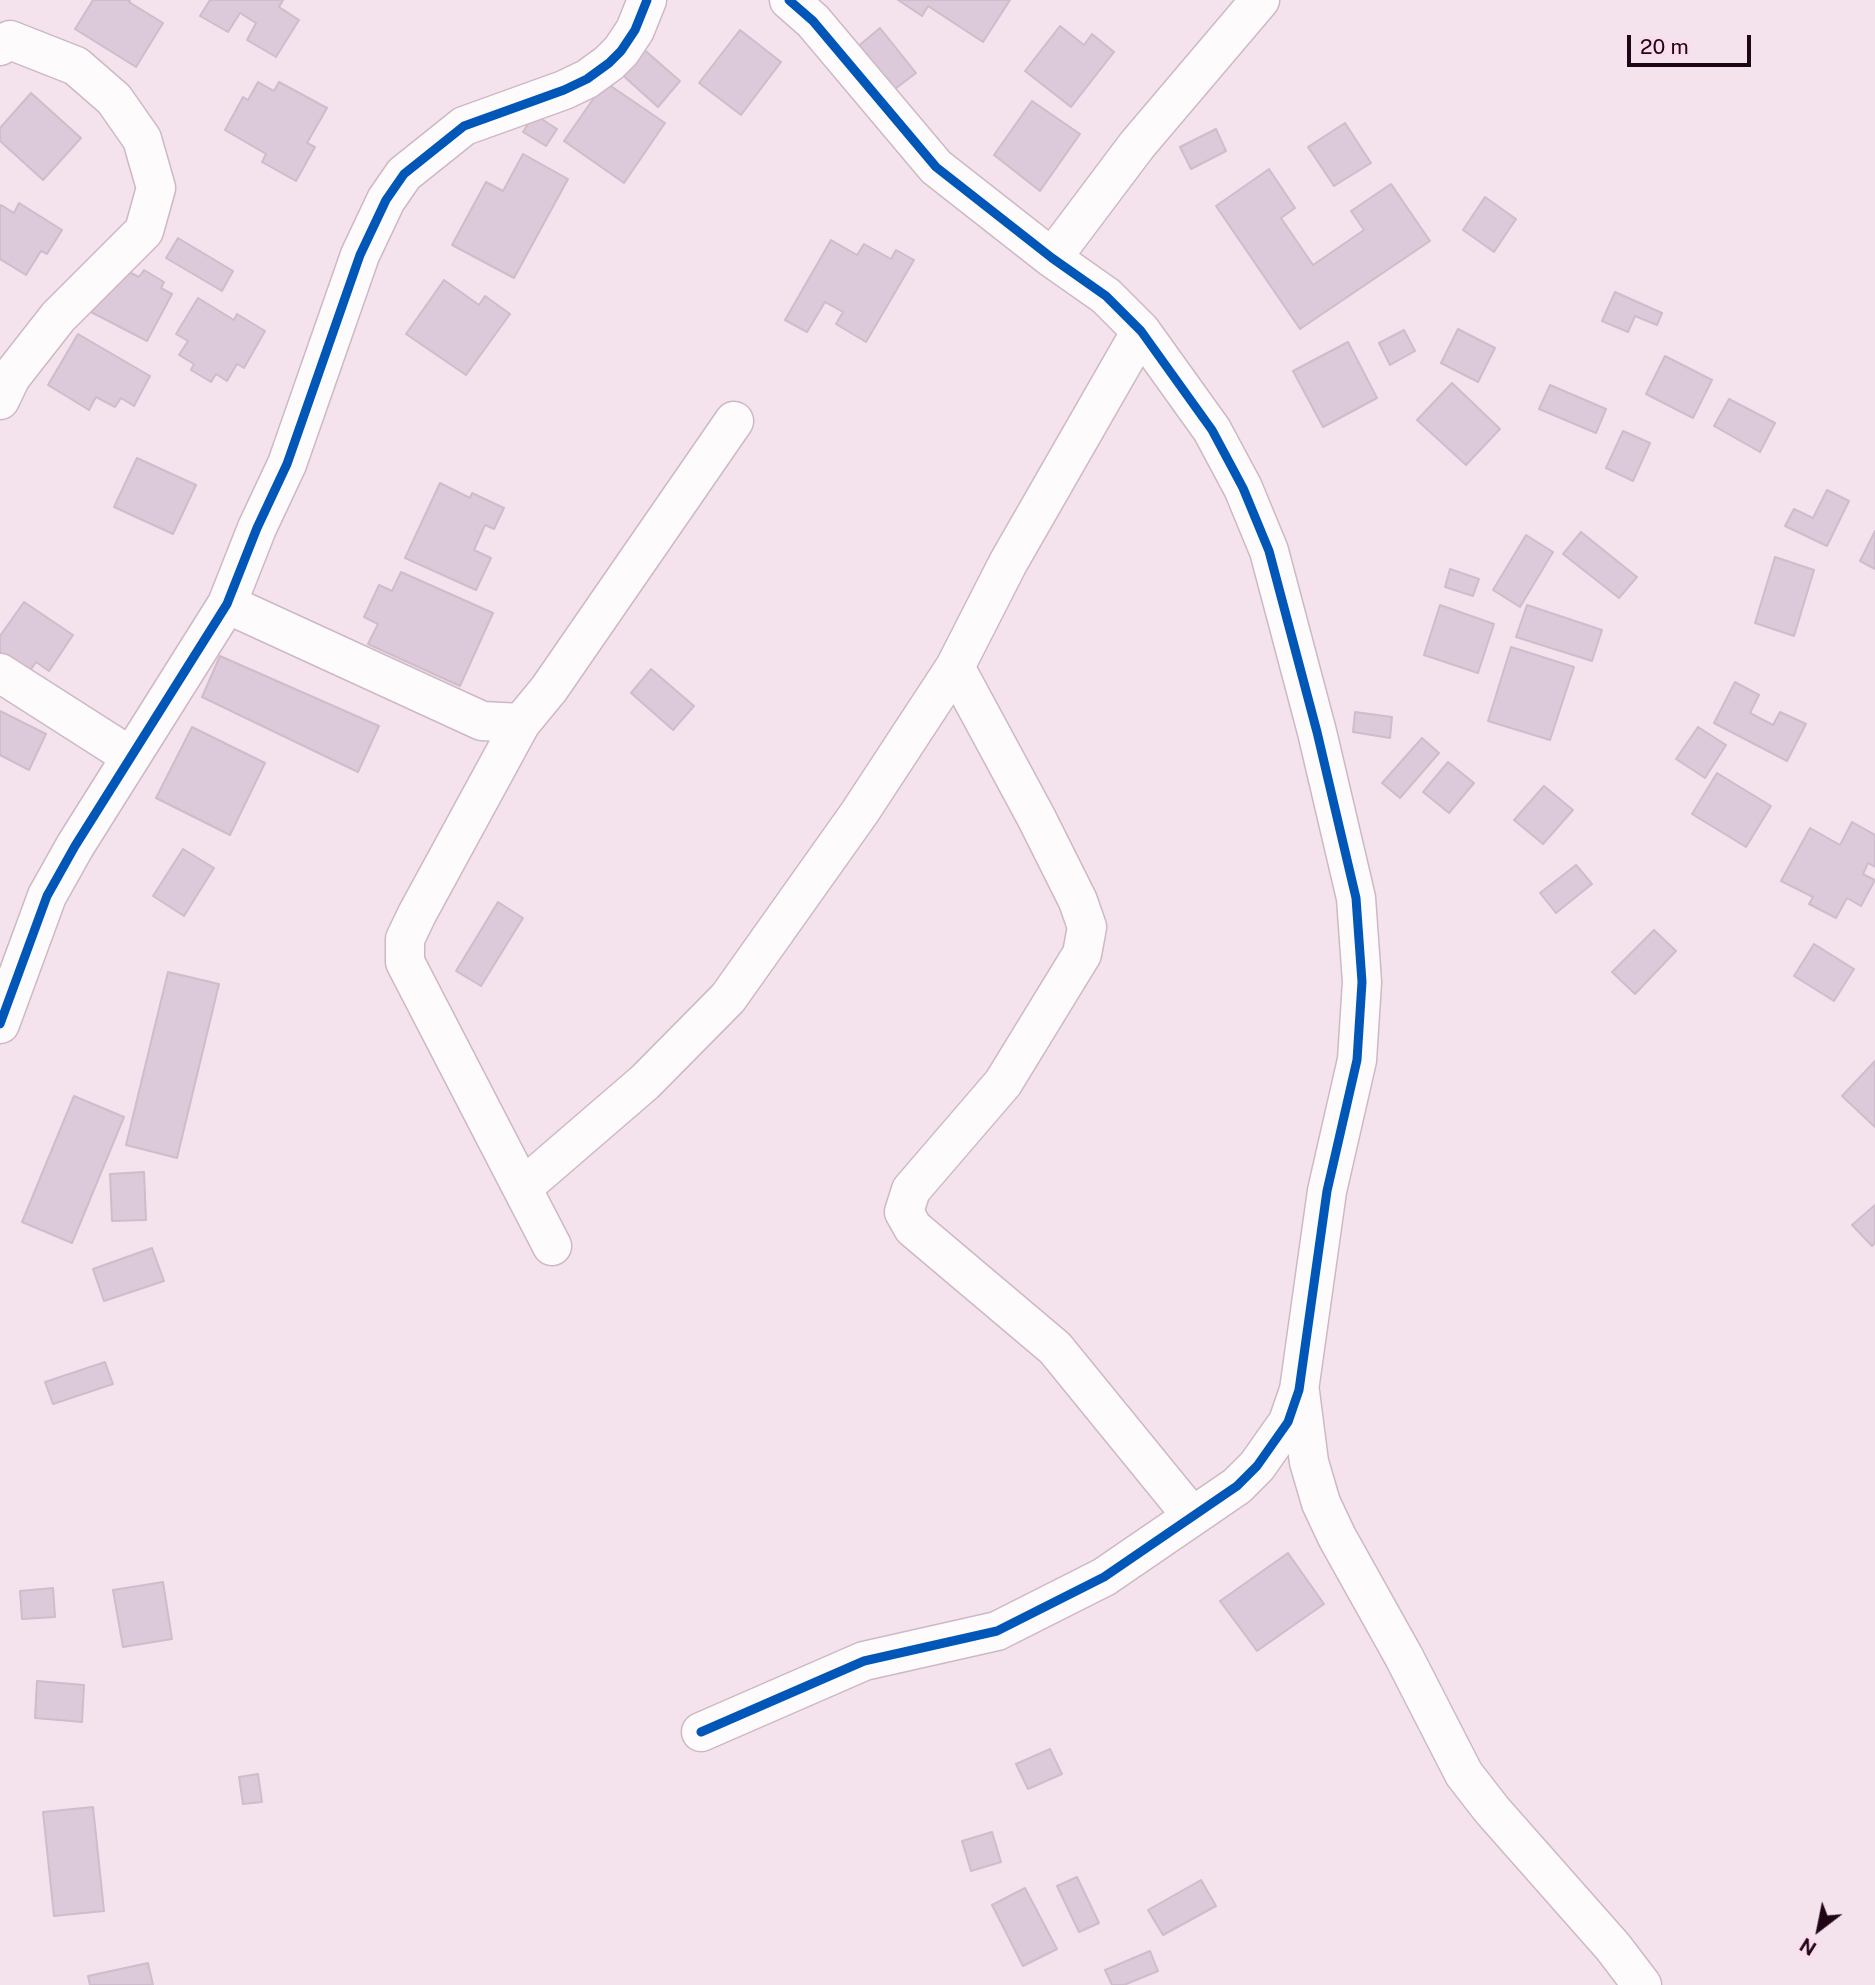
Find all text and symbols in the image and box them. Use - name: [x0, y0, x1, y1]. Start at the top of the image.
- scale bar: [1630, 21, 1754, 65]
- text: 20 m: [1640, 34, 1689, 59]
- north arrow: [1784, 1894, 1854, 1964]
- text: N: [1796, 1934, 1820, 1960]

